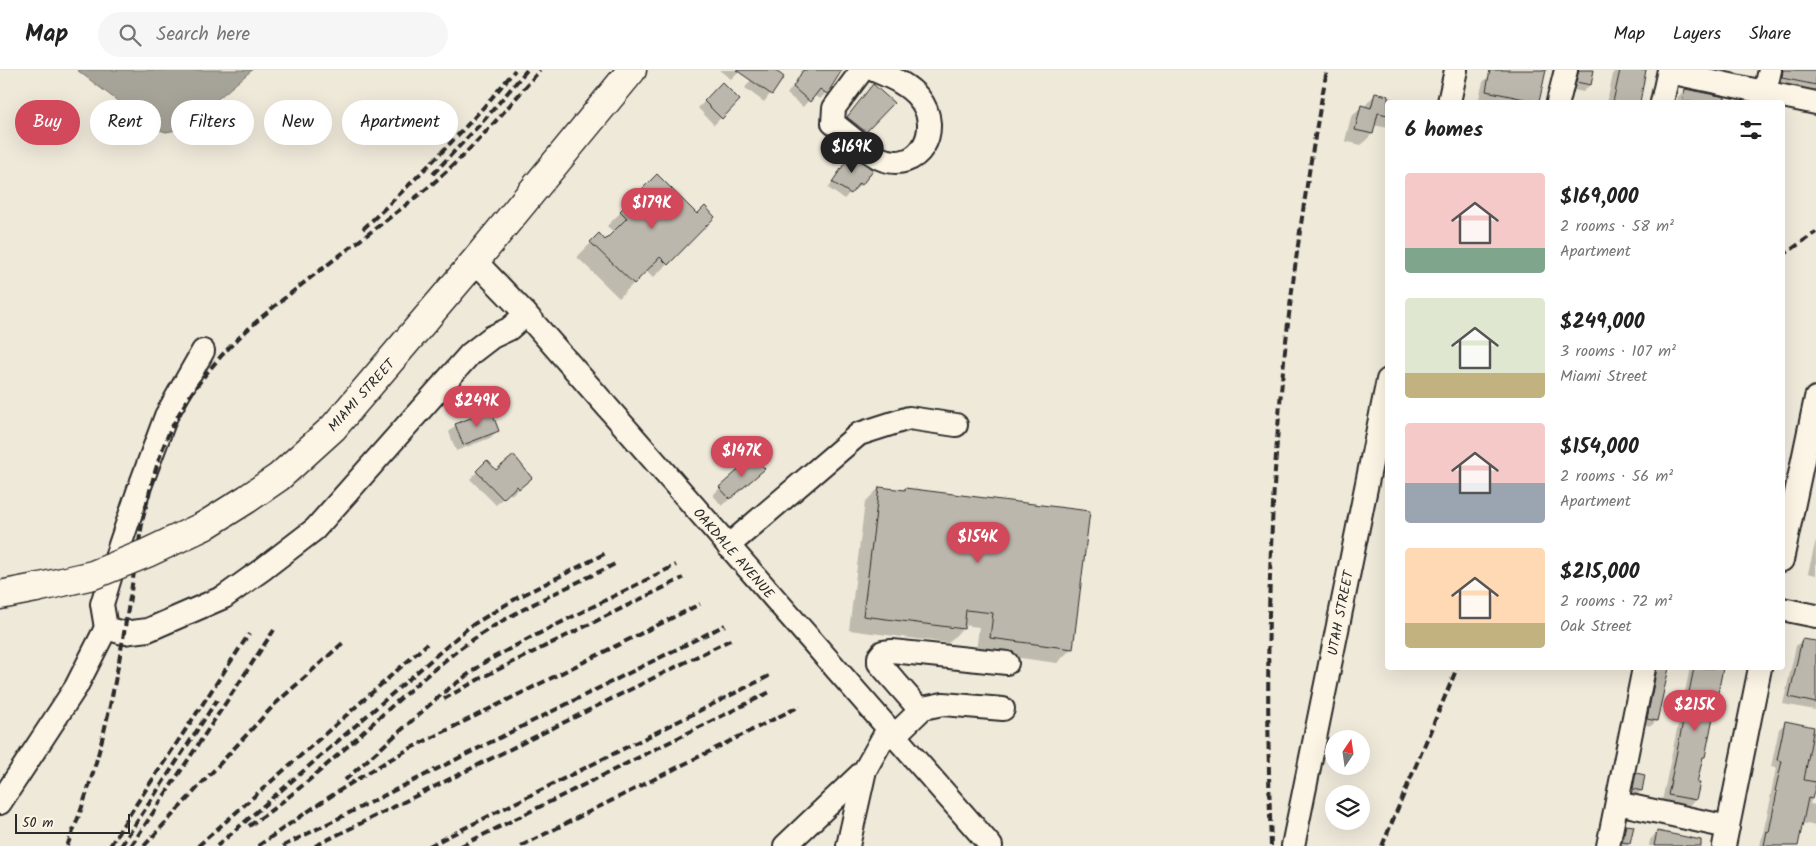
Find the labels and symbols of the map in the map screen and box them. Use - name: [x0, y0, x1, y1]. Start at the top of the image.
- pin: $169K: [817, 132, 887, 174]
- pin: $179K: [617, 188, 687, 230]
- street label: MIAMI STREET: [323, 353, 402, 437]
- pin: $249K: [442, 386, 512, 428]
- pin: $147K: [707, 436, 777, 478]
- street label: OAKDALE AVENUE: [687, 503, 780, 605]
- pin: $154K: [943, 522, 1013, 564]
- street label: UTAH STREET: [1322, 567, 1360, 658]
- pin: $215K: [1660, 690, 1730, 732]
- north arrow: [1325, 730, 1370, 775]
- scale bar: [15, 811, 130, 834]

